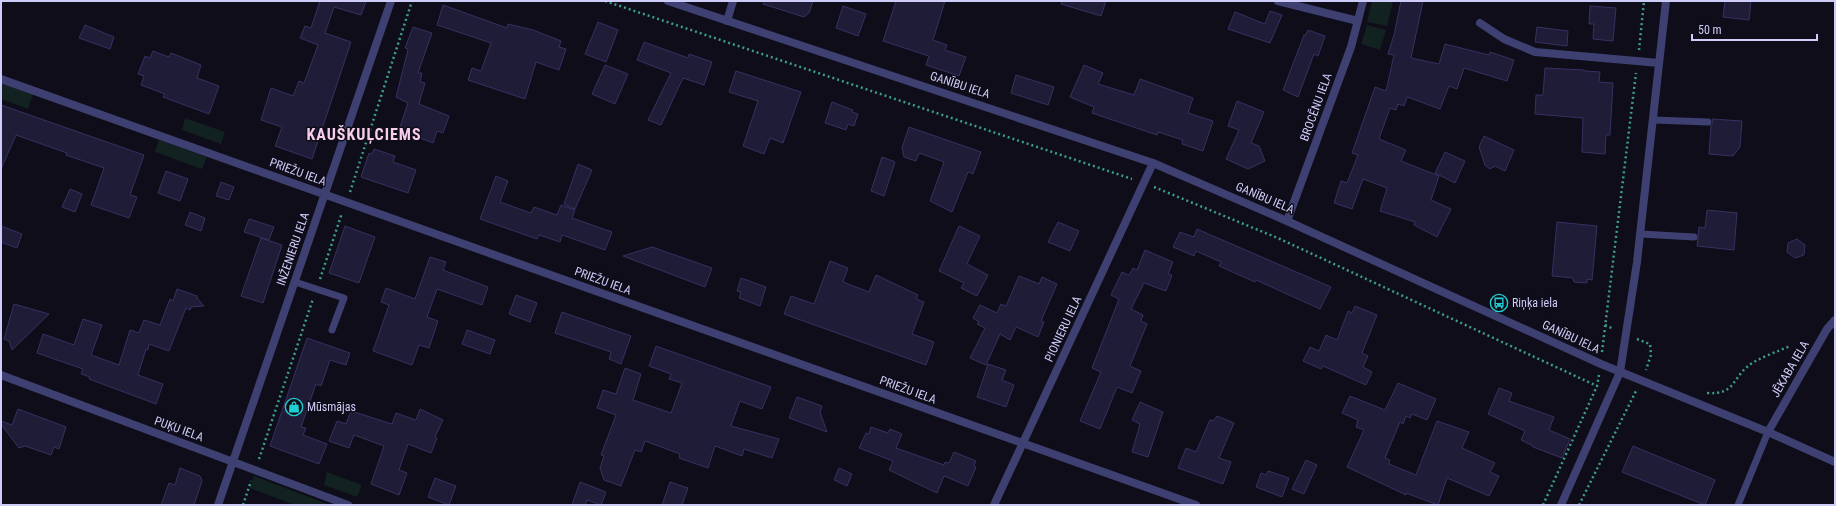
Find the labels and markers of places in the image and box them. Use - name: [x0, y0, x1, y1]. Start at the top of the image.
- bus stop icon: Riņķa iela: [1489, 293, 1509, 313]
- place label: Riņķa iela: [1512, 296, 1558, 311]
- shop icon: Mūsmājas: [284, 397, 304, 417]
- place label: Mūsmājas: [307, 400, 356, 414]

